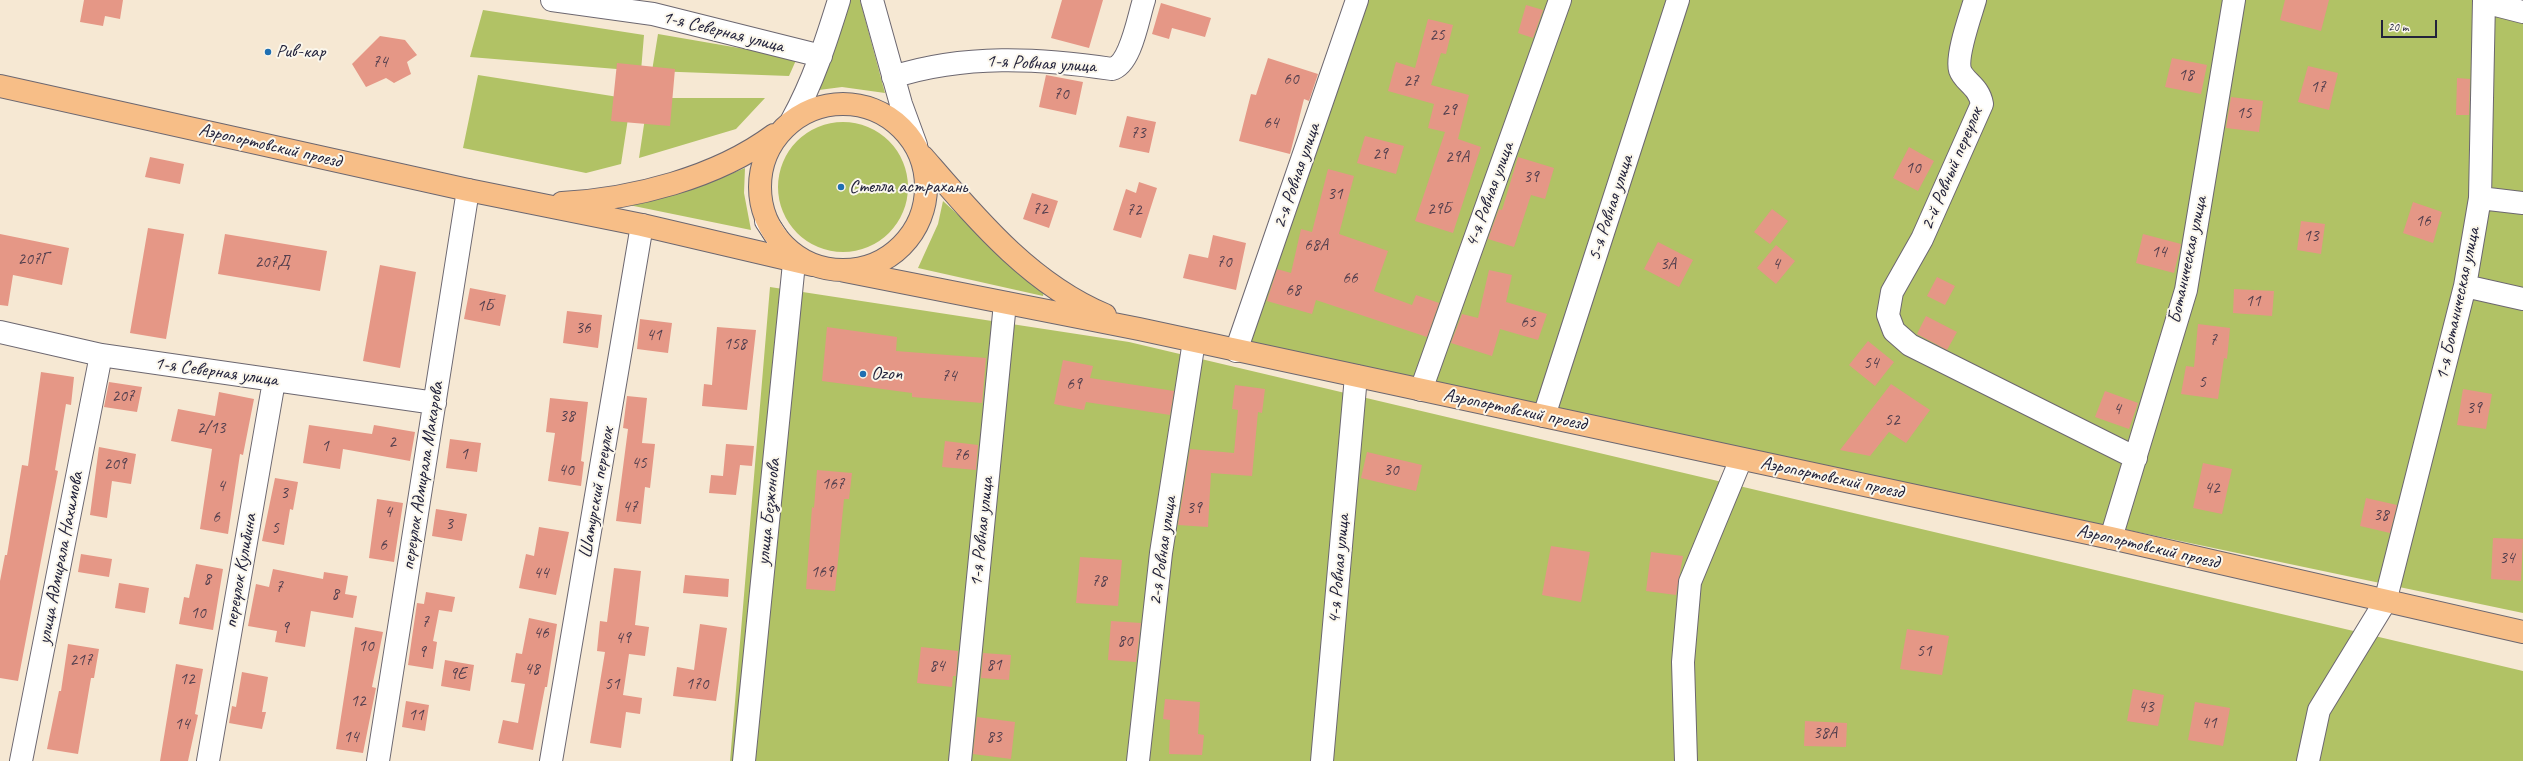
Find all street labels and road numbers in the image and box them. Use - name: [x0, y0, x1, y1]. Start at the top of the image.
- street label: 1-я Северная улица: [660, 6, 786, 58]
- street label: 1-я Ровная улица: [986, 50, 1096, 78]
- street label: 2-й Ровный переулок: [1916, 104, 1988, 234]
- street label: Аэропортовский проезд: [197, 119, 343, 173]
- street label: 2-я Ровная улица: [1268, 120, 1326, 232]
- street label: 4-я Ровная улица: [1460, 139, 1520, 251]
- street label: 5-я Ровная улица: [1583, 152, 1639, 264]
- street label: Ботаническая улица: [2163, 194, 2213, 326]
- street label: 1-я Ботаническая улица: [2431, 226, 2485, 382]
- street label: 1-я Северная улица: [153, 352, 279, 392]
- street label: переулок Адмирала Макарова: [397, 380, 449, 572]
- street label: Аэропортовский проезд: [1441, 384, 1589, 436]
- street label: Шатурский переулок: [574, 426, 620, 560]
- street label: Аэропортовский проезд: [1758, 452, 1906, 504]
- street label: улица Безжонова: [752, 458, 786, 566]
- street label: улица Адмирала Нахимова: [33, 470, 89, 646]
- street label: 1-я Ровная улица: [965, 476, 999, 588]
- street label: 2-я Ровная улица: [1144, 495, 1182, 607]
- street label: переулок Кулибина: [220, 512, 262, 630]
- street label: 4-я Ровная улица: [1323, 513, 1355, 625]
- street label: Аэропортовский проезд: [2075, 520, 2221, 574]

